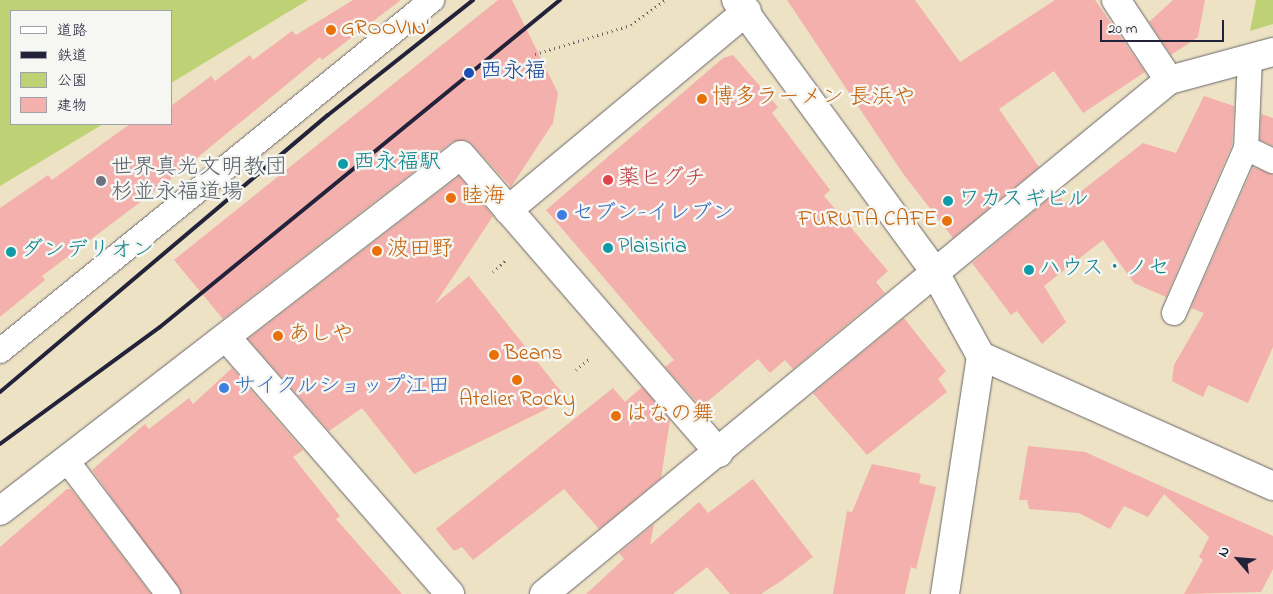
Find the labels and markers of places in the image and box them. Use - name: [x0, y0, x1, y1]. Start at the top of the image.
- place label: GROOVIN‘: [341, 17, 429, 43]
- marker: GROOVIN‘: [325, 24, 337, 36]
- place label: 西永福: [480, 60, 546, 86]
- marker: 西永福: [462, 66, 476, 80]
- place label: 博多ラーメン 長浜や: [712, 86, 915, 112]
- marker: 博多ラーメン 長浜や: [696, 93, 708, 105]
- place label: 西永福駅: [353, 151, 441, 177]
- place label: 世界真光文明教団 杉並永福道場: [111, 155, 287, 206]
- marker: 西永福駅: [337, 158, 349, 170]
- place label: 薬ヒグチ: [618, 167, 706, 193]
- marker: 薬ヒグチ: [602, 174, 614, 186]
- marker: 世界真光文明教団 杉並永福道場: [95, 175, 107, 187]
- place label: 睦海: [461, 185, 505, 211]
- place label: ワカスギビル: [958, 188, 1090, 214]
- marker: 睦海: [445, 192, 457, 204]
- marker: ワカスギビル: [942, 195, 954, 207]
- place label: セブン-イレブン: [572, 202, 734, 228]
- place label: FURUTA CAFE: [798, 208, 937, 234]
- marker: セブン-イレブン: [556, 209, 568, 221]
- marker: FURUTA CAFE: [941, 215, 953, 227]
- place label: Plaisiria: [618, 235, 687, 261]
- place label: 波田野: [387, 238, 453, 264]
- place label: ダンデリオン: [21, 239, 153, 265]
- marker: Plaisiria: [602, 242, 614, 254]
- marker: 波田野: [371, 245, 383, 257]
- marker: ダンデリオン: [5, 246, 17, 258]
- place label: ハウス・ノセ: [1039, 257, 1171, 283]
- marker: ハウス・ノセ: [1023, 264, 1035, 276]
- place label: あしや: [288, 323, 354, 349]
- marker: あしや: [272, 330, 284, 342]
- place label: Beans: [504, 342, 563, 368]
- marker: Beans: [488, 349, 500, 361]
- marker: Atelier Rocky: [511, 374, 523, 386]
- place label: サイクルショップ江田: [234, 375, 454, 401]
- marker: サイクルショップ江田: [218, 382, 230, 394]
- place label: Atelier Rocky: [459, 388, 575, 414]
- place label: はなの舞: [626, 403, 714, 429]
- marker: はなの舞: [610, 410, 622, 422]

